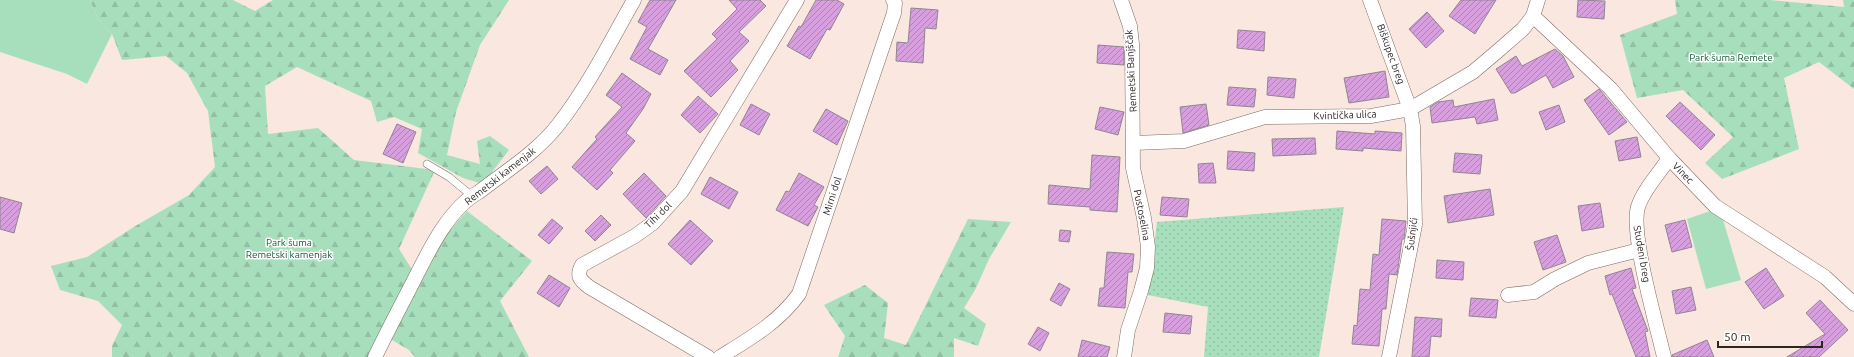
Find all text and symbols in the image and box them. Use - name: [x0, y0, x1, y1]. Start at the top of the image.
- street label: Biškupec breg: [1375, 22, 1407, 86]
- street label: Remetski Banjščak: [1123, 29, 1139, 113]
- park label: Park šuma Remete: [1689, 52, 1773, 63]
- street label: Kvintička ulica: [1313, 108, 1377, 122]
- street label: Remetski kamenjak: [462, 145, 538, 207]
- street label: Vinec: [1670, 160, 1696, 186]
- street label: Mirni dol: [821, 175, 843, 217]
- street label: Pustoselina: [1132, 189, 1152, 241]
- street label: Tihi dol: [642, 199, 674, 230]
- street label: Šušnjići: [1404, 217, 1419, 251]
- street label: Studeni breg: [1632, 225, 1652, 283]
- park label: Park šuma Remetski kamenjak: [246, 237, 332, 260]
- scale bar: [1718, 323, 1822, 349]
- text: 50 m: [1724, 330, 1751, 343]

